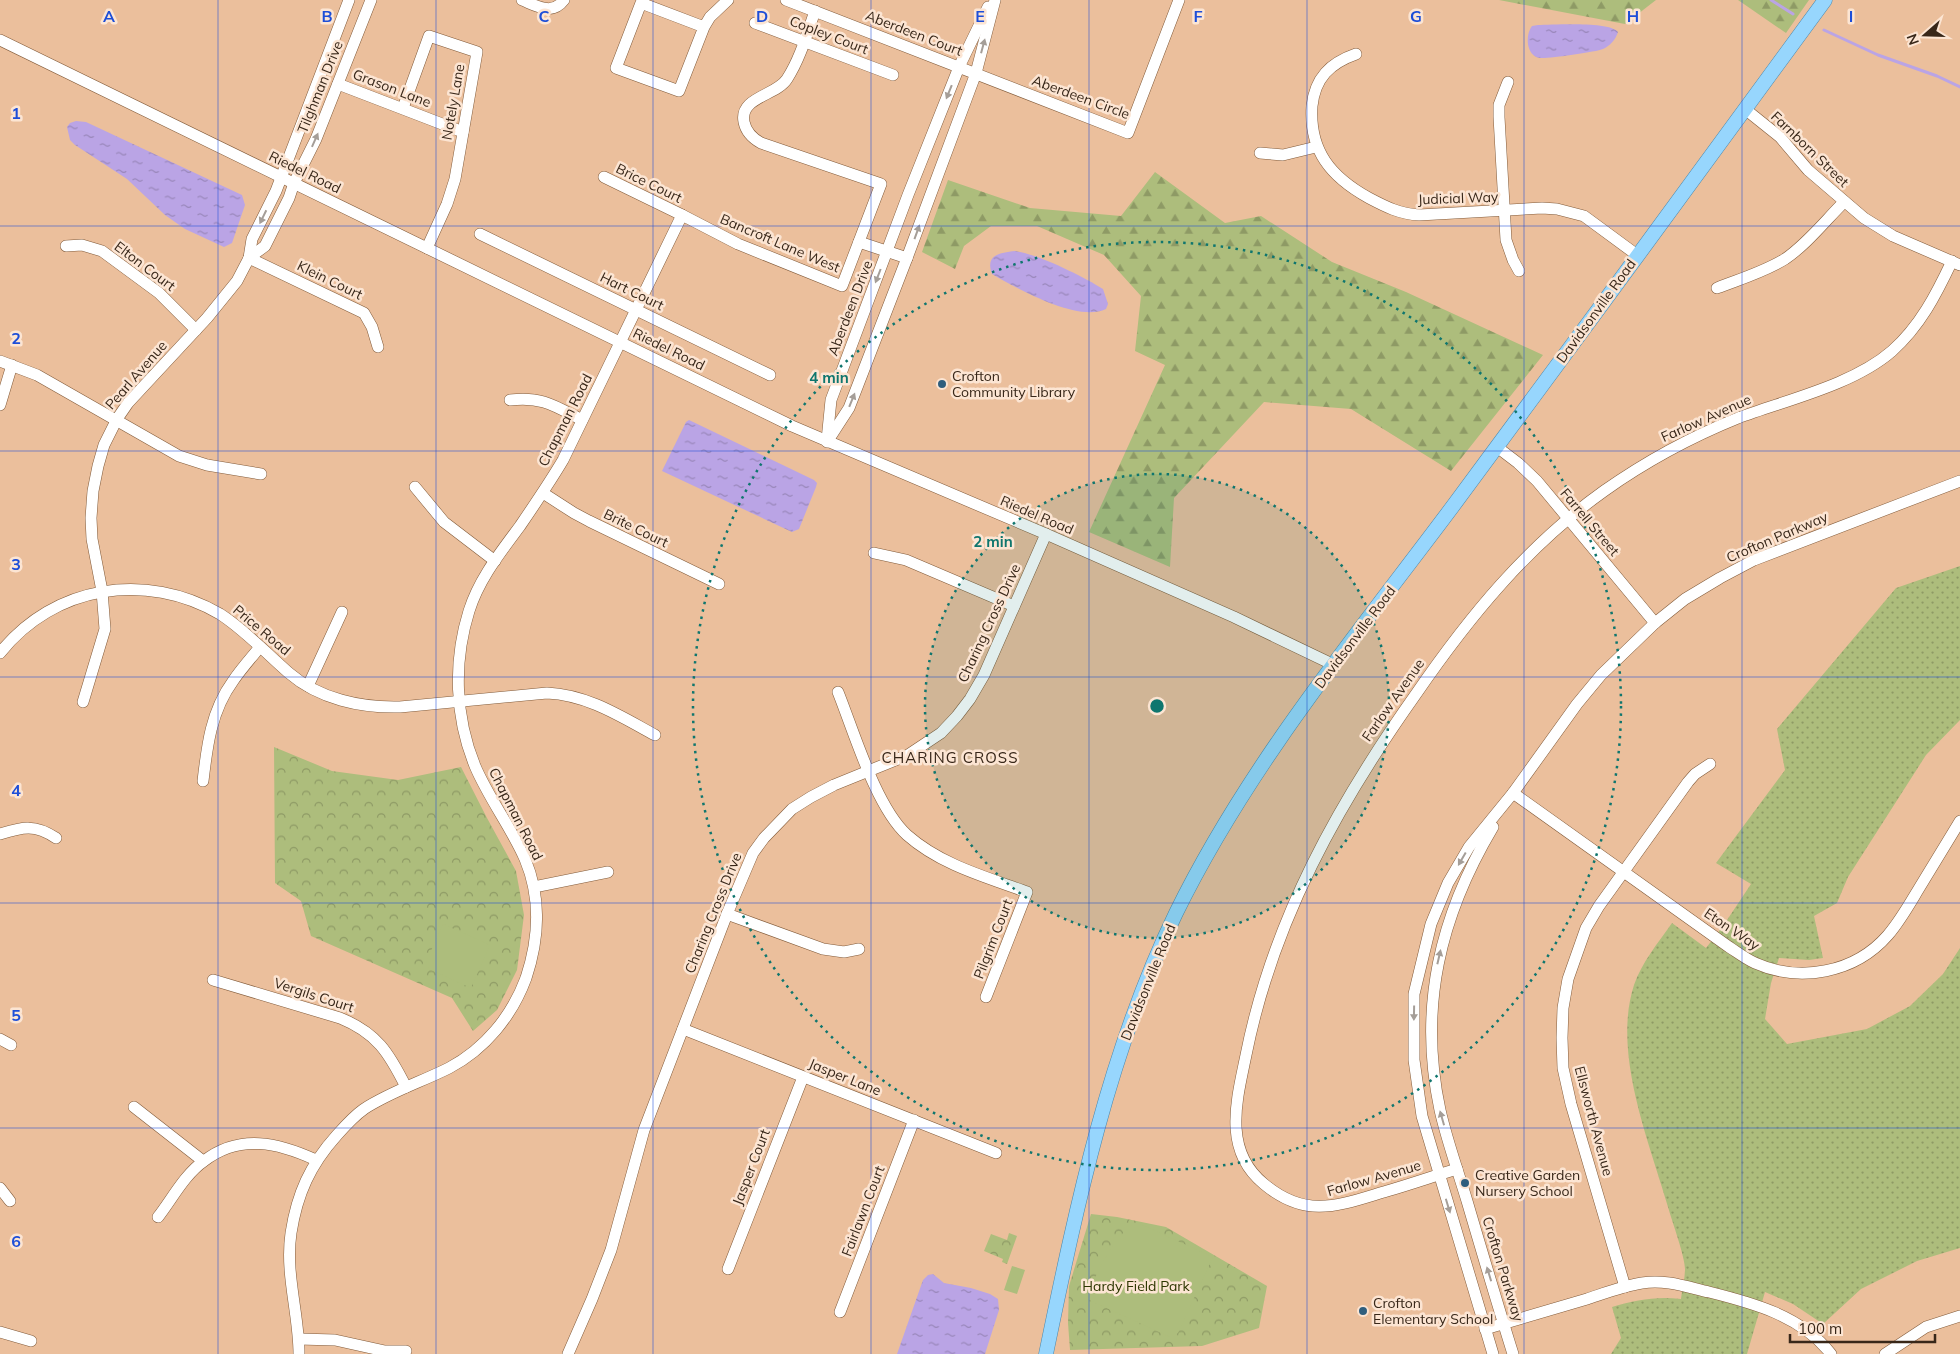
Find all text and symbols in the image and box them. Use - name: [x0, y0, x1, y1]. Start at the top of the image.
- text: A: [103, 6, 115, 26]
- text: B: [321, 6, 333, 26]
- text: C: [539, 6, 550, 26]
- text: D: [756, 6, 768, 26]
- street label: Aberdeen Court: [863, 6, 965, 60]
- text: E: [975, 6, 985, 26]
- text: F: [1193, 6, 1203, 26]
- text: G: [1410, 6, 1422, 26]
- text: H: [1627, 6, 1639, 26]
- text: I: [1849, 6, 1853, 26]
- north arrow: [1900, 10, 1950, 60]
- street label: Copley Court: [787, 12, 871, 58]
- text: N: [1903, 31, 1923, 47]
- street label: Tilghman Drive: [293, 38, 347, 136]
- one-way arrow: [979, 39, 987, 54]
- street label: Notely Lane: [437, 62, 469, 142]
- street label: Grason Lane: [350, 65, 434, 111]
- street label: Aberdeen Circle: [1030, 71, 1132, 123]
- one-way arrow: [945, 84, 952, 99]
- text: 1: [11, 103, 21, 123]
- street label: Farnborn Street: [1767, 107, 1853, 191]
- one-way arrow: [311, 132, 320, 147]
- street label: Riedel Road: [266, 147, 344, 197]
- street label: Brice Court: [613, 159, 685, 207]
- street label: Judicial Way: [1417, 188, 1499, 208]
- one-way arrow: [259, 210, 267, 224]
- street label: Bancroft Lane West: [717, 210, 843, 276]
- one-way arrow: [914, 225, 921, 240]
- street label: Elton Court: [111, 237, 179, 295]
- street label: Klein Court: [294, 256, 366, 304]
- street label: Davidsonville Road: [1552, 256, 1640, 366]
- street label: Aberdeen Drive: [824, 258, 876, 358]
- street label: Hart Court: [597, 268, 667, 314]
- one-way arrow: [874, 269, 882, 284]
- street label: Riedel Road: [630, 324, 708, 374]
- text: 2: [11, 328, 21, 348]
- street label: Pearl Avenue: [101, 337, 171, 413]
- place label: Crofton Community Library: [952, 367, 1076, 401]
- text: 4 min: [809, 368, 849, 387]
- street label: Chapman Road: [534, 371, 596, 469]
- marker: Crofton Community Library: [936, 378, 948, 390]
- street label: Farlow Avenue: [1658, 390, 1754, 446]
- one-way arrow: [848, 393, 856, 407]
- street label: Farrell Street: [1557, 485, 1624, 560]
- street label: Riedel Road: [998, 491, 1076, 539]
- street label: Brite Court: [601, 505, 671, 551]
- street label: Crofton Parkway: [1723, 507, 1831, 567]
- text: 2 min: [973, 532, 1013, 551]
- text: 3: [11, 554, 21, 574]
- street label: Charing Cross Drive: [954, 561, 1024, 685]
- street label: Davidsonville Road: [1310, 582, 1400, 692]
- street label: Price Road: [229, 601, 295, 659]
- street label: Farlow Avenue: [1358, 655, 1428, 745]
- centre of rings: [1148, 697, 1166, 715]
- district label: CHARING CROSS: [882, 748, 1018, 767]
- street label: Chapman Road: [485, 765, 547, 863]
- text: 4: [11, 780, 21, 800]
- street label: Charing Cross Drive: [681, 850, 745, 976]
- one-way arrow: [1457, 853, 1466, 866]
- street label: Pilgrim Court: [970, 896, 1017, 981]
- street label: Eton Way: [1701, 904, 1764, 954]
- street label: Davidsonville Road: [1116, 921, 1180, 1043]
- one-way arrow: [1435, 950, 1443, 965]
- street label: Vergils Court: [272, 974, 356, 1016]
- text: 5: [11, 1005, 21, 1025]
- one-way arrow: [1410, 1005, 1418, 1021]
- street label: Jasper Lane: [806, 1054, 884, 1100]
- street label: Ellsworth Avenue: [1571, 1064, 1617, 1178]
- one-way arrow: [1438, 1111, 1446, 1126]
- street label: Jasper Court: [728, 1126, 774, 1208]
- street label: Farlow Avenue: [1325, 1156, 1423, 1200]
- street label: Fairlawn Court: [837, 1163, 889, 1259]
- place label: Creative Garden Nursery School: [1475, 1166, 1580, 1200]
- marker: Creative Garden Nursery School: [1459, 1177, 1471, 1189]
- one-way arrow: [1445, 1198, 1453, 1213]
- street label: Crofton Parkway: [1479, 1214, 1528, 1324]
- text: 6: [11, 1231, 21, 1251]
- one-way arrow: [1484, 1266, 1492, 1281]
- park label: Hardy Field Park: [1082, 1277, 1190, 1295]
- place label: Crofton Elementary School: [1373, 1294, 1493, 1328]
- marker: Crofton Elementary School: [1357, 1305, 1369, 1317]
- scale bar: [1790, 1312, 1935, 1344]
- text: 100 m: [1798, 1319, 1842, 1338]

